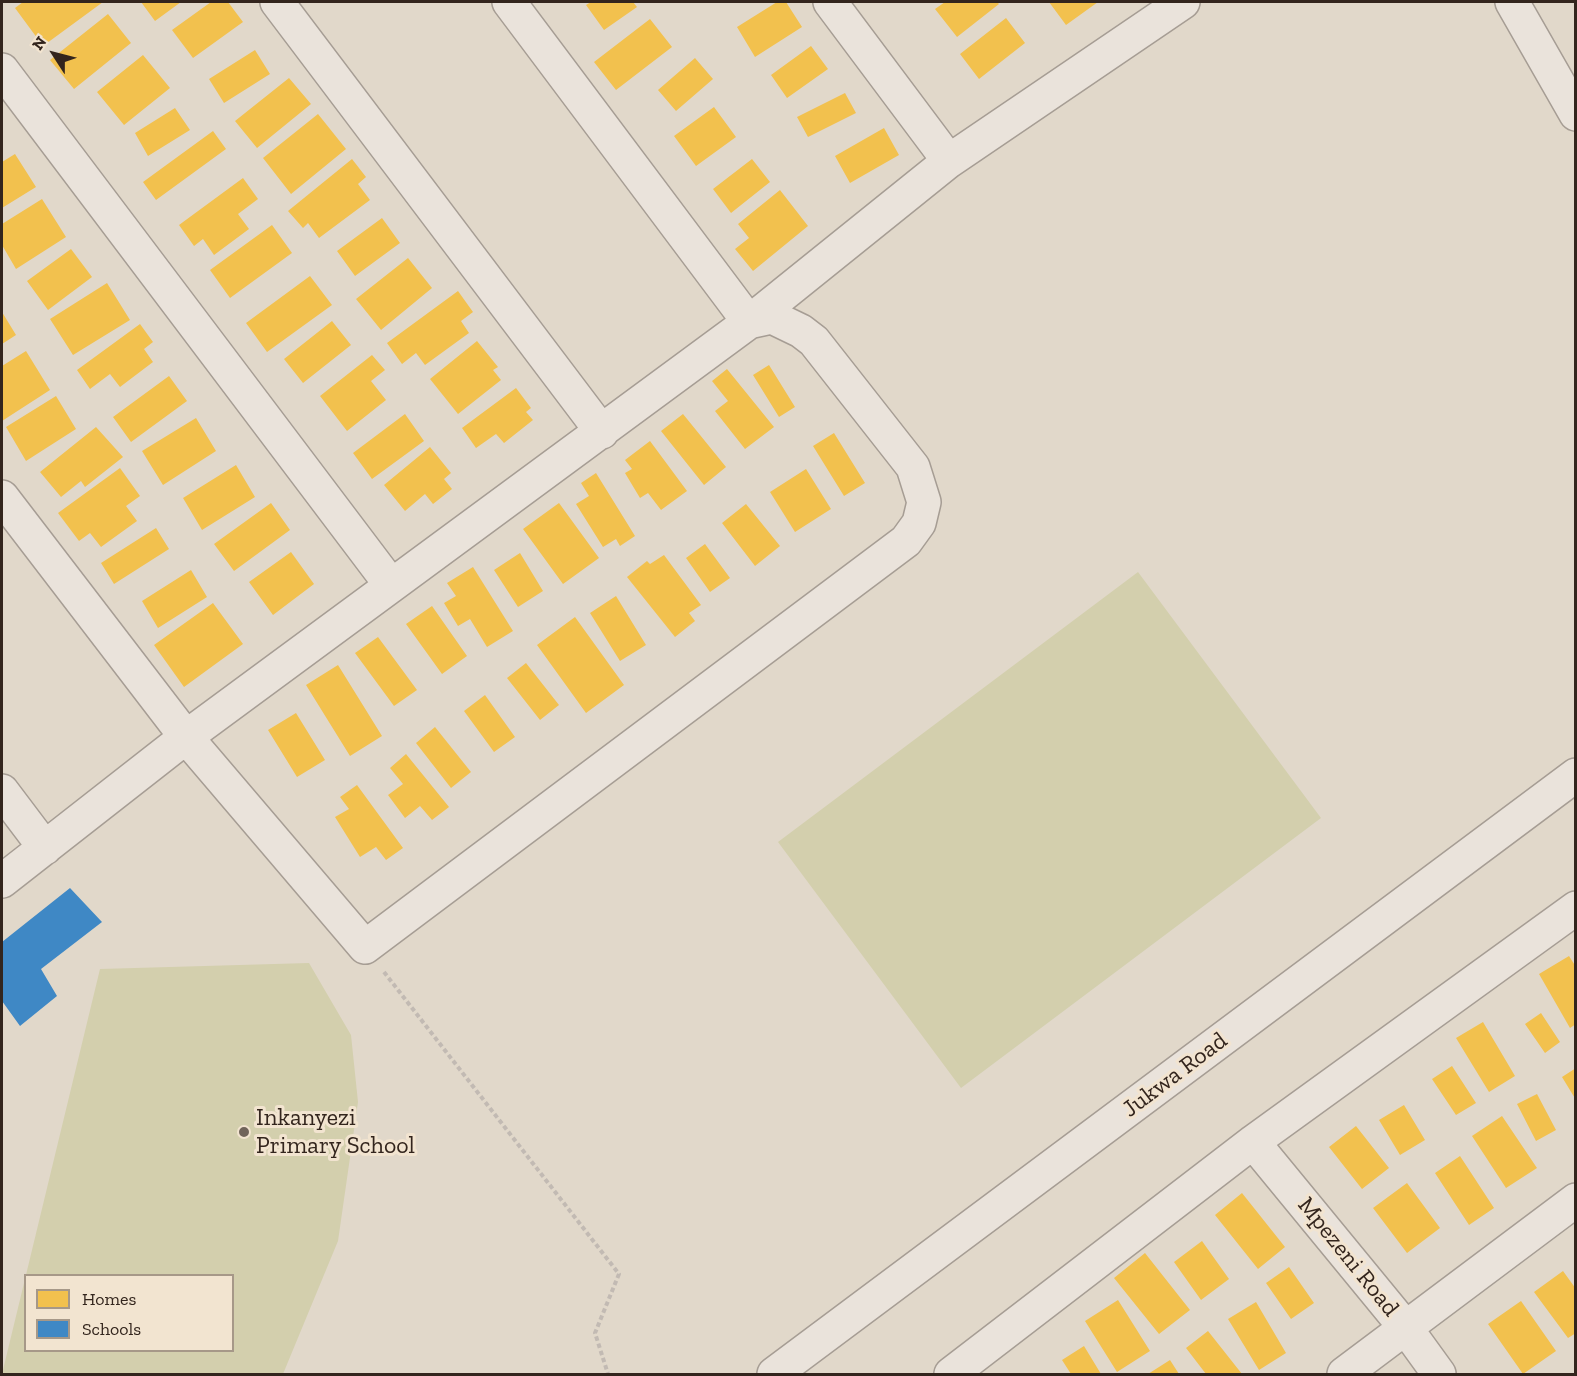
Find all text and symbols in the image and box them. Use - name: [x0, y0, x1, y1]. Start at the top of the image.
- north arrow: [24, 24, 84, 84]
- text: N: [28, 33, 50, 54]
- street label: Jukwa Road: [1117, 1026, 1233, 1124]
- place label: Inkanyezi Primary School: [256, 1104, 415, 1160]
- marker: Inkanyezi Primary School: [237, 1125, 251, 1139]
- street label: Mpezeni Road: [1291, 1192, 1405, 1322]
- legend: [24, 1274, 234, 1352]
- text: Homes: [82, 1288, 136, 1310]
- text: Schools: [82, 1318, 141, 1340]

